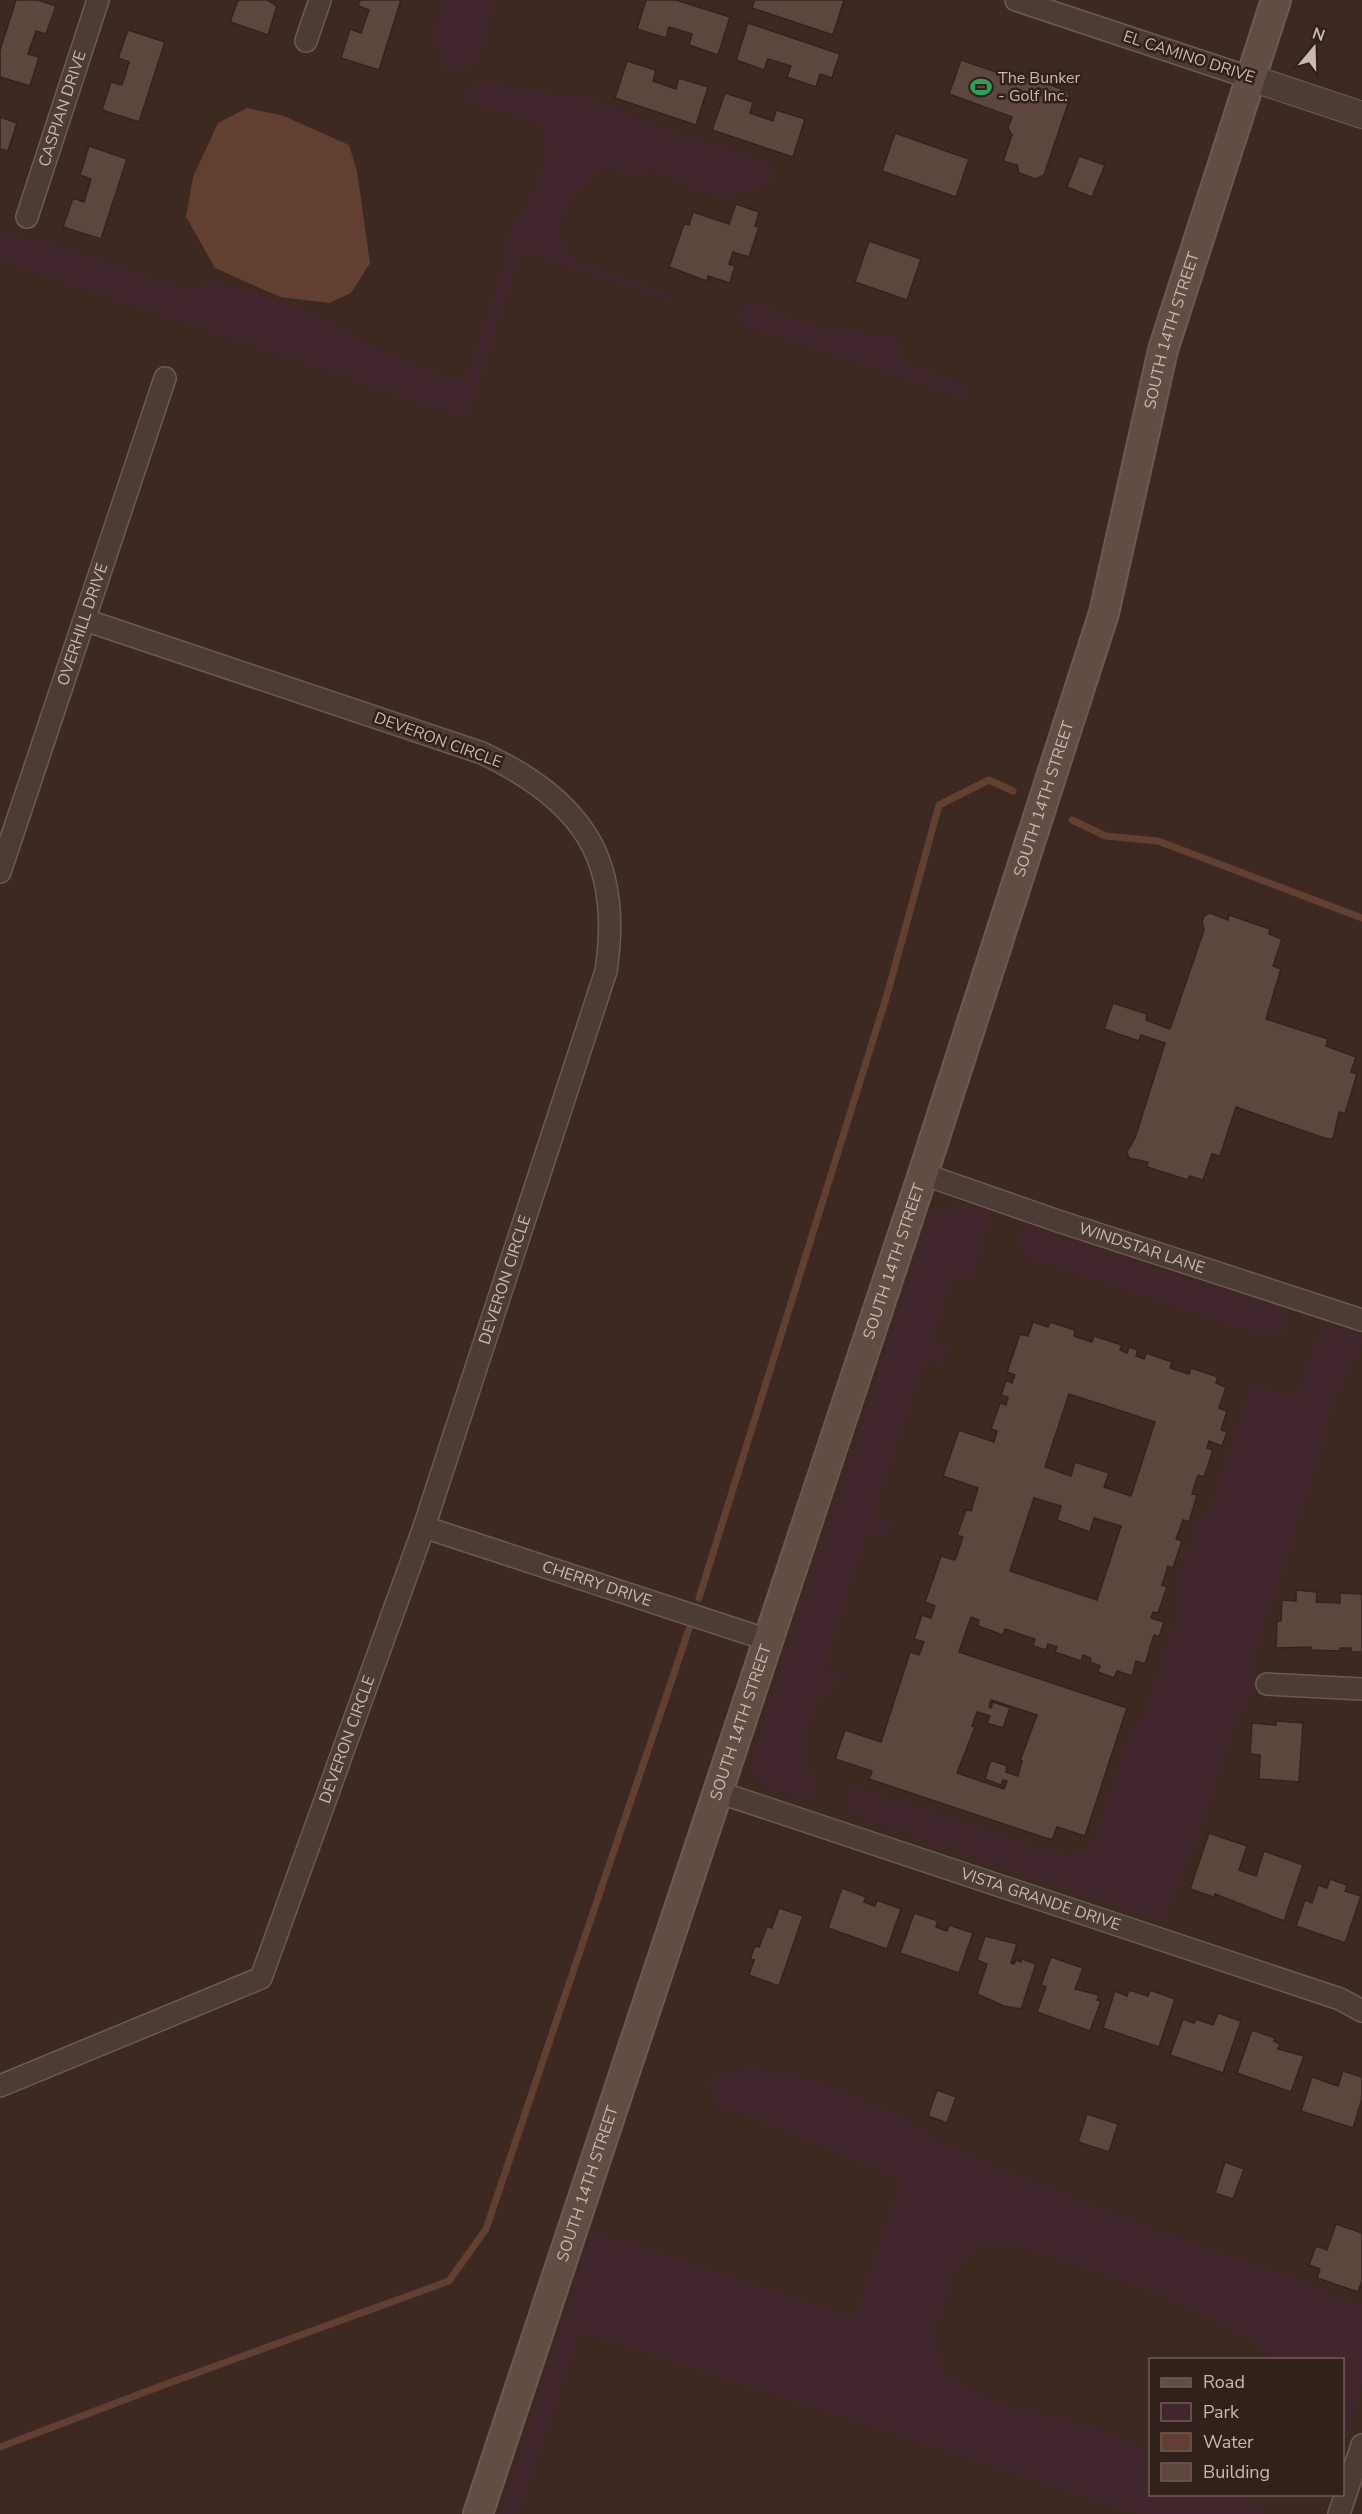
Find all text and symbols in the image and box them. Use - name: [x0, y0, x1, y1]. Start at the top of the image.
- north arrow: [1284, 18, 1344, 78]
- text: N: [1309, 22, 1328, 47]
- street label: EL CAMINO DRIVE: [1120, 25, 1258, 89]
- street label: CASPIAN DRIVE: [33, 48, 92, 170]
- place label: The Bunker - Golf Inc.: [998, 67, 1081, 107]
- sports icon: The Bunker - Golf Inc.: [969, 75, 993, 99]
- street label: SOUTH 14TH STREET: [1139, 249, 1205, 411]
- street label: OVERHILL DRIVE: [52, 560, 113, 689]
- street label: DEVERON CIRCLE: [371, 707, 505, 773]
- street label: SOUTH 14TH STREET: [1009, 718, 1080, 880]
- street label: SOUTH 14TH STREET: [858, 1180, 930, 1342]
- street label: DEVERON CIRCLE: [473, 1212, 536, 1347]
- street label: WINDSTAR LANE: [1076, 1217, 1208, 1279]
- street label: CHERRY DRIVE: [539, 1556, 655, 1612]
- street label: SOUTH 14TH STREET: [705, 1641, 777, 1803]
- street label: DEVERON CIRCLE: [314, 1672, 380, 1807]
- street label: VISTA GRANDE DRIVE: [957, 1862, 1123, 1936]
- street label: SOUTH 14TH STREET: [552, 2103, 624, 2265]
- legend: [1149, 2358, 1344, 2496]
- text: Road: [1203, 2370, 1245, 2394]
- text: Park: [1203, 2400, 1240, 2424]
- text: Water: [1203, 2430, 1254, 2454]
- text: Building: [1203, 2460, 1270, 2484]

